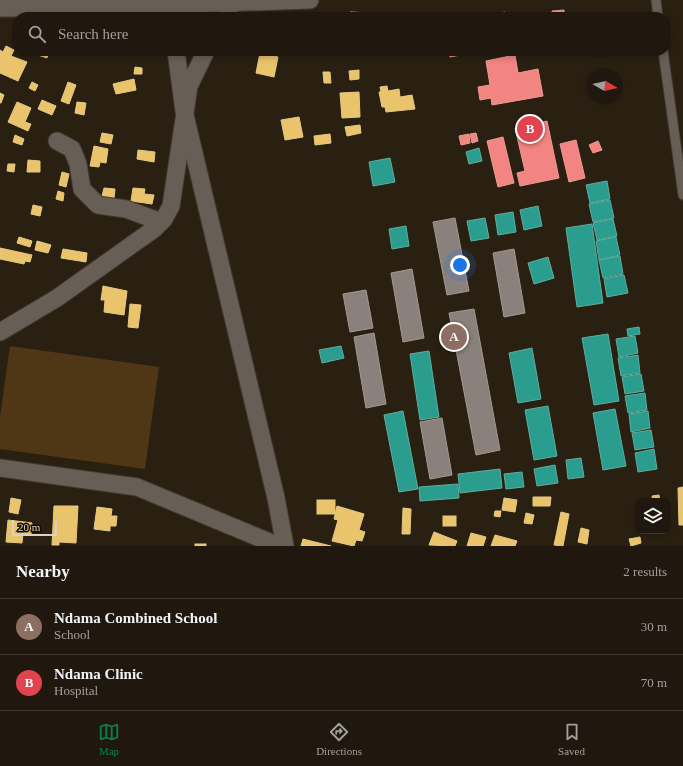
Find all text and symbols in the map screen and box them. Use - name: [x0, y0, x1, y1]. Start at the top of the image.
- search box: [12, 12, 671, 56]
- icon: search: [26, 23, 48, 45]
- text: Search here: [58, 26, 128, 42]
- north arrow: [587, 68, 623, 104]
- pin: B: [517, 114, 543, 144]
- your location: [450, 255, 470, 275]
- pin: A: [441, 322, 467, 352]
- map controls: [635, 498, 671, 534]
- button: layers: [635, 498, 671, 534]
- scale bar: [12, 518, 57, 537]
- text: 20 m: [18, 521, 40, 533]
- text: Nearby: [16, 562, 70, 581]
- text: 2 results: [623, 564, 667, 579]
- text: Ndama Combined School: [54, 610, 217, 626]
- text: A: [24, 619, 34, 634]
- text: 30 m: [641, 619, 667, 634]
- text: School: [54, 627, 90, 642]
- text: Ndama Clinic: [54, 666, 143, 682]
- text: B: [25, 675, 33, 690]
- text: 70 m: [641, 675, 667, 690]
- text: Hospital: [54, 683, 98, 698]
- tab: Map: [98, 721, 120, 757]
- tab: Directions: [316, 721, 362, 757]
- tab: Saved: [558, 721, 585, 757]

